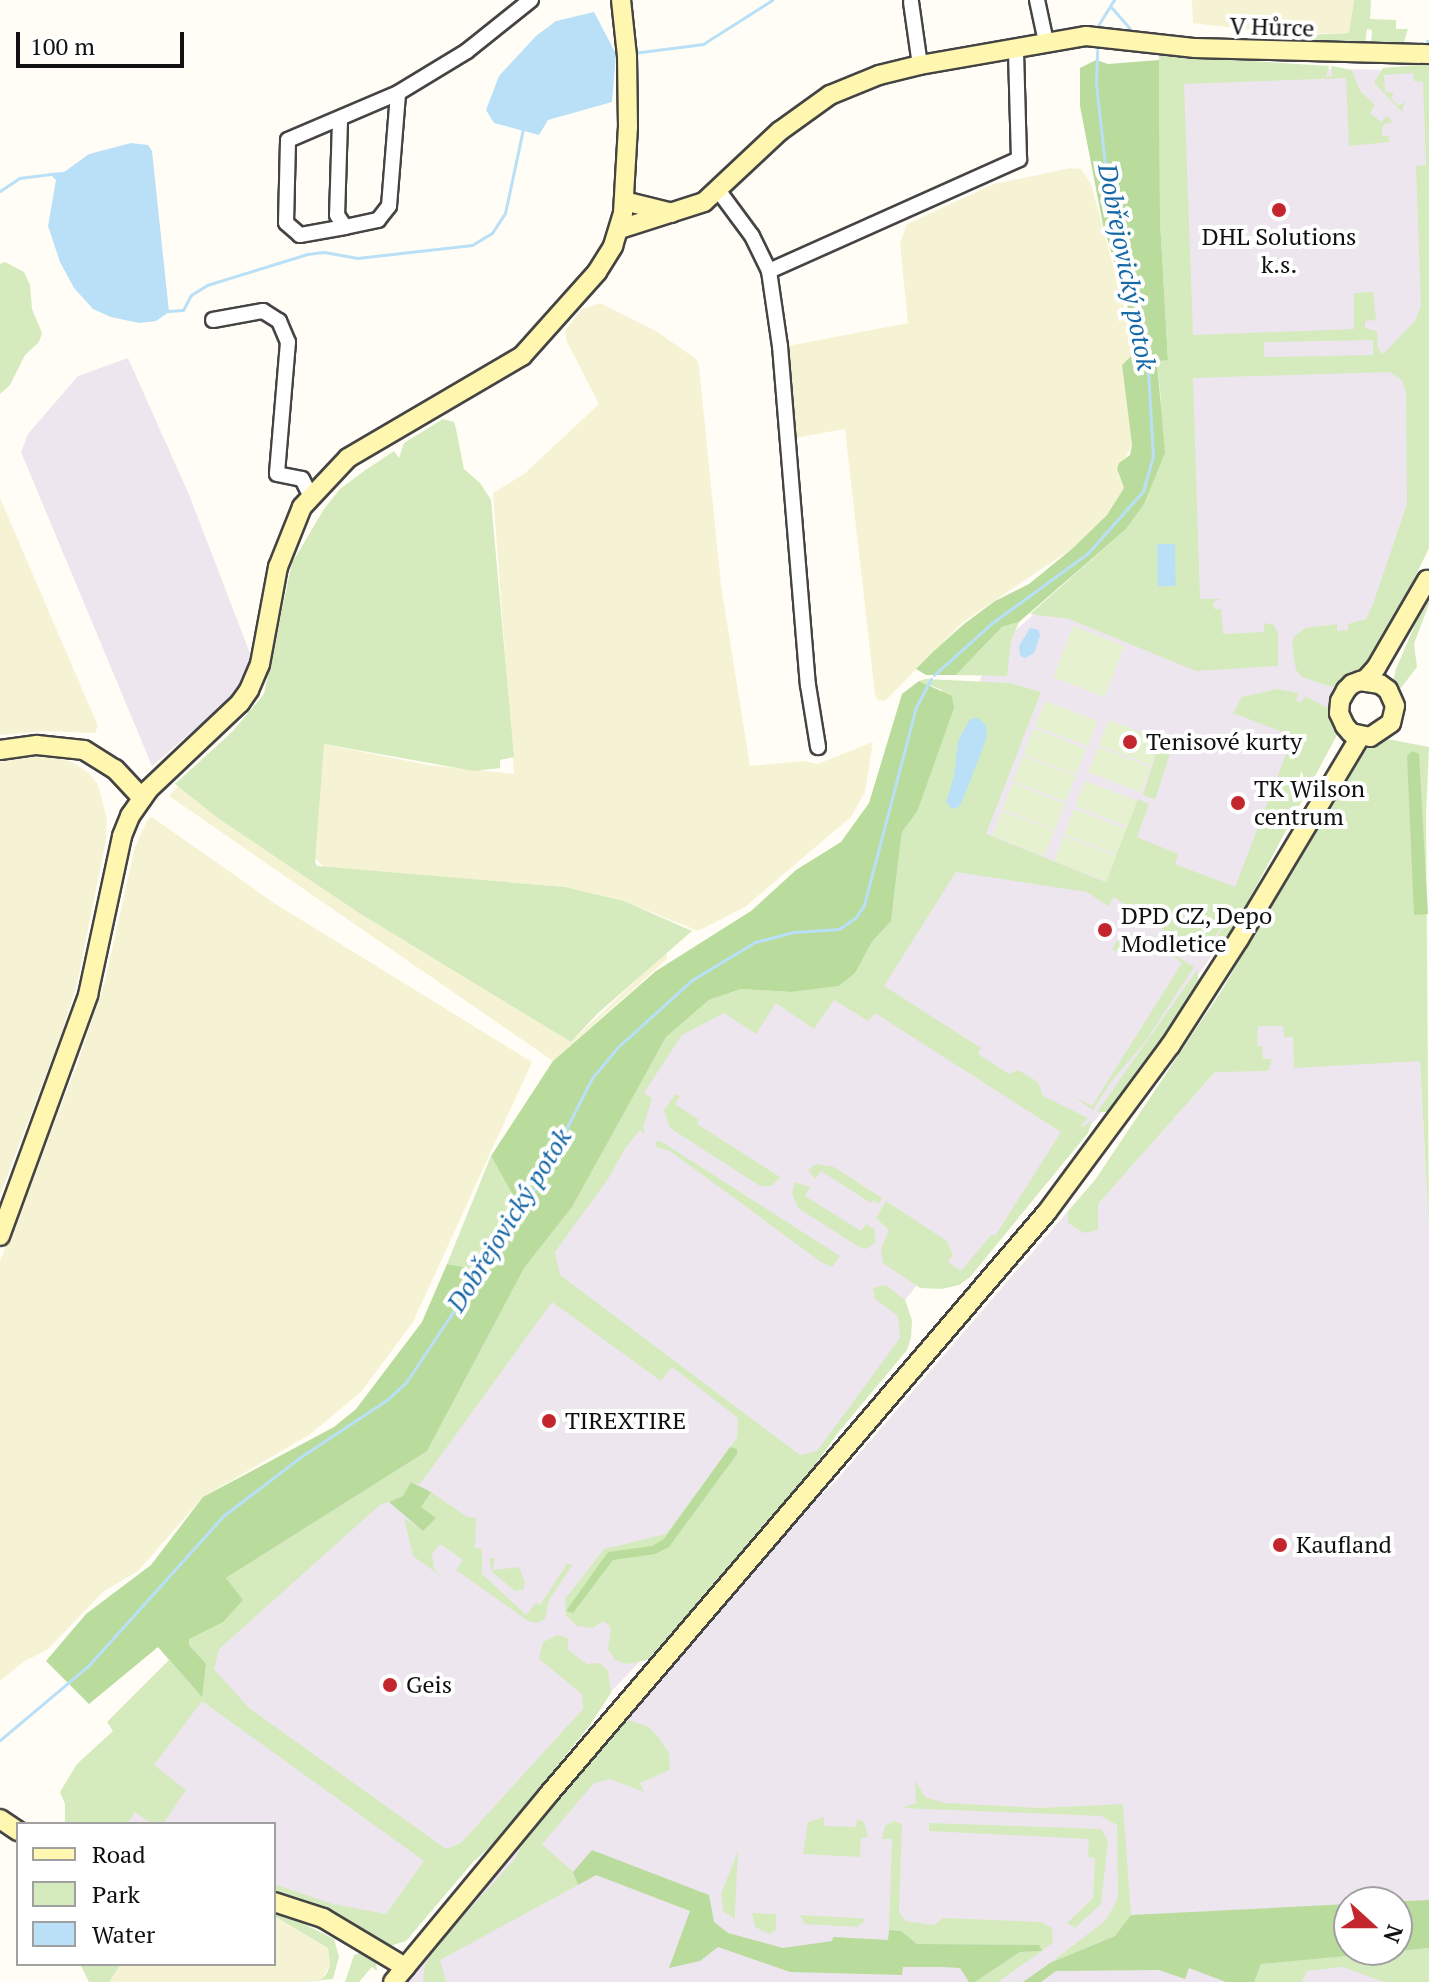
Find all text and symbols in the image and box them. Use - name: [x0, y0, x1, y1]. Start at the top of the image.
- street label: V Hůrce: [1229, 11, 1315, 43]
- scale bar: [20, 16, 188, 66]
- text: 100 m: [30, 30, 95, 62]
- water label: Dobřejovický potok: [1092, 161, 1162, 373]
- marker: DHL Solutions k.s.: [1270, 201, 1288, 219]
- place label: DHL Solutions k.s.: [1202, 223, 1356, 279]
- place label: Tenisové kurty: [1146, 728, 1302, 756]
- marker: Tenisové kurty: [1121, 733, 1139, 751]
- place label: TK Wilson centrum: [1254, 775, 1365, 831]
- marker: TK Wilson centrum: [1229, 794, 1247, 812]
- place label: DPD CZ, Depo Modletice: [1121, 902, 1273, 958]
- marker: DPD CZ, Depo Modletice: [1096, 921, 1114, 939]
- water label: Dobřejovický potok: [440, 1123, 578, 1317]
- place label: TIREXTIRE: [565, 1407, 686, 1435]
- marker: TIREXTIRE: [540, 1412, 558, 1430]
- place label: Kaufland: [1296, 1531, 1392, 1559]
- marker: Kaufland: [1271, 1536, 1289, 1554]
- place label: Geis: [406, 1671, 452, 1699]
- marker: Geis: [381, 1676, 399, 1694]
- legend: [16, 1822, 276, 1966]
- text: Road: [92, 1838, 146, 1870]
- text: Park: [92, 1878, 140, 1910]
- north arrow: [1333, 1886, 1413, 1966]
- text: Water: [92, 1918, 155, 1950]
- text: N: [1377, 1921, 1411, 1947]

